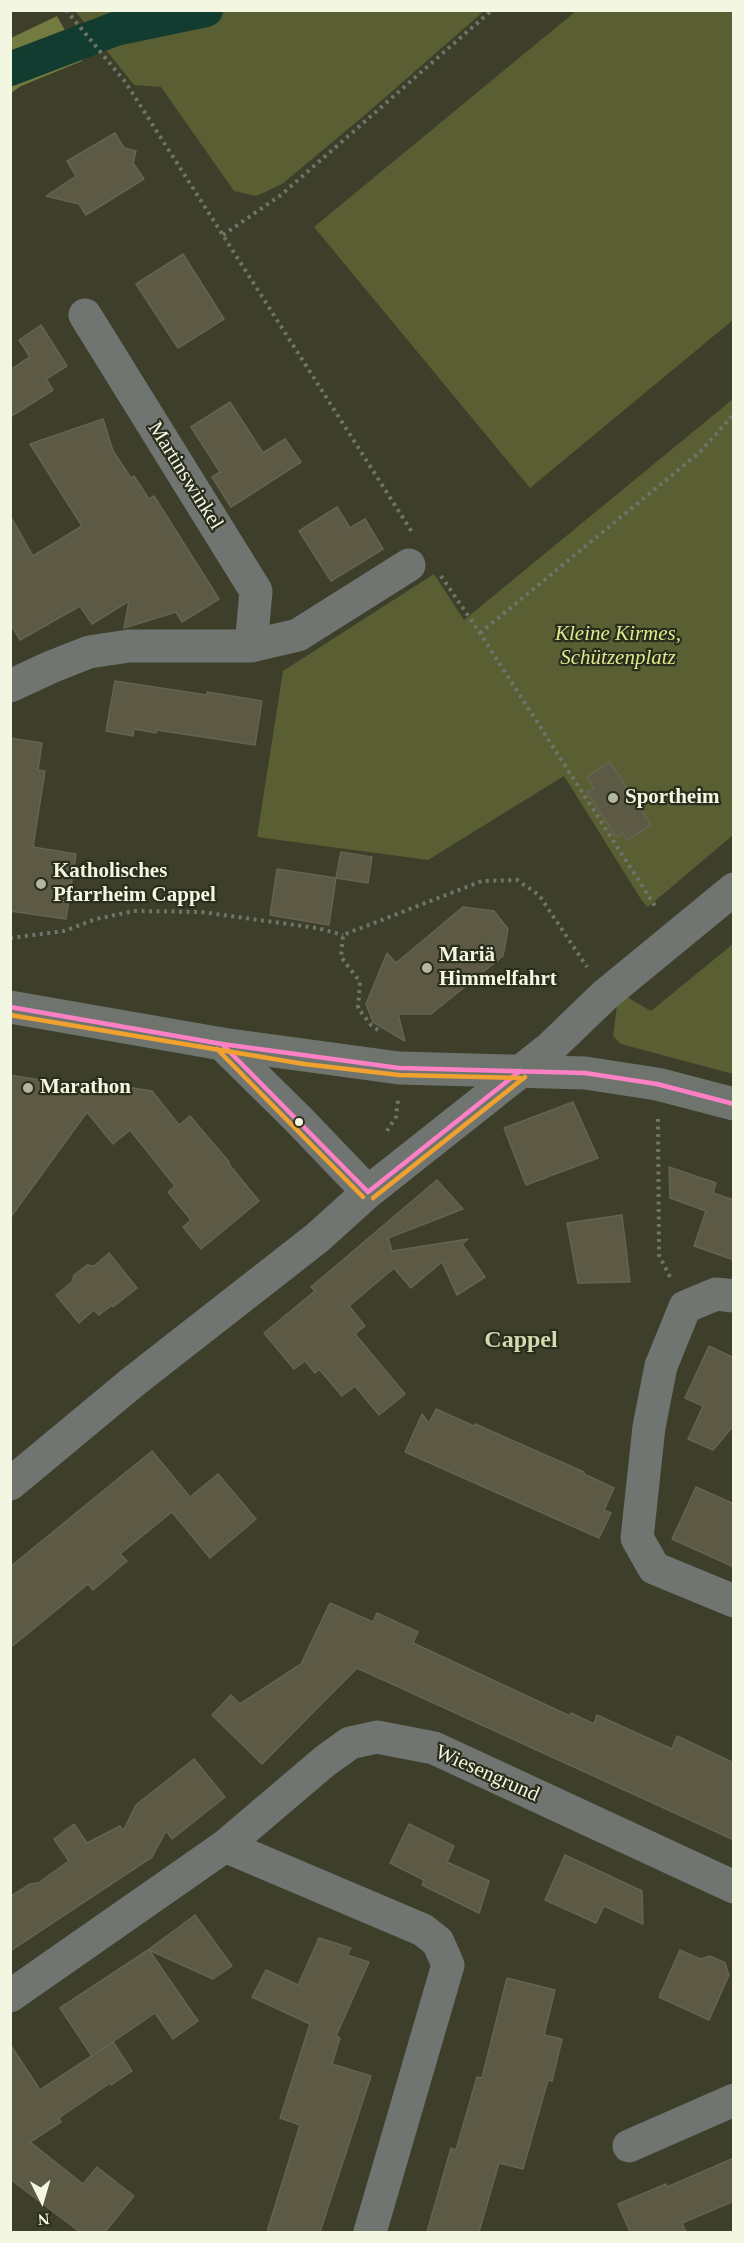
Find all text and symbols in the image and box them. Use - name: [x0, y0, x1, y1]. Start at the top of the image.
- street label: Martinswinkel: [142, 417, 228, 535]
- park label: Kleine Kirmes, Schützenplatz: [555, 621, 681, 671]
- place label: Sportheim: [625, 785, 720, 811]
- marker: Sportheim: [606, 791, 620, 805]
- place label: Katholisches Pfarrheim Cappel: [53, 859, 216, 909]
- marker: Katholisches Pfarrheim Cappel: [34, 877, 48, 891]
- place label: Mariä Himmelfahrt: [439, 943, 557, 993]
- marker: Mariä Himmelfahrt: [420, 961, 434, 975]
- place label: Marathon: [40, 1075, 131, 1101]
- marker: Marathon: [21, 1081, 35, 1095]
- unlabelled marker: [293, 1116, 305, 1128]
- district label: Cappel: [484, 1327, 558, 1355]
- street label: Wiesengrund: [431, 1740, 543, 1808]
- north arrow: [12, 2171, 72, 2231]
- text: N: [37, 2210, 50, 2228]

